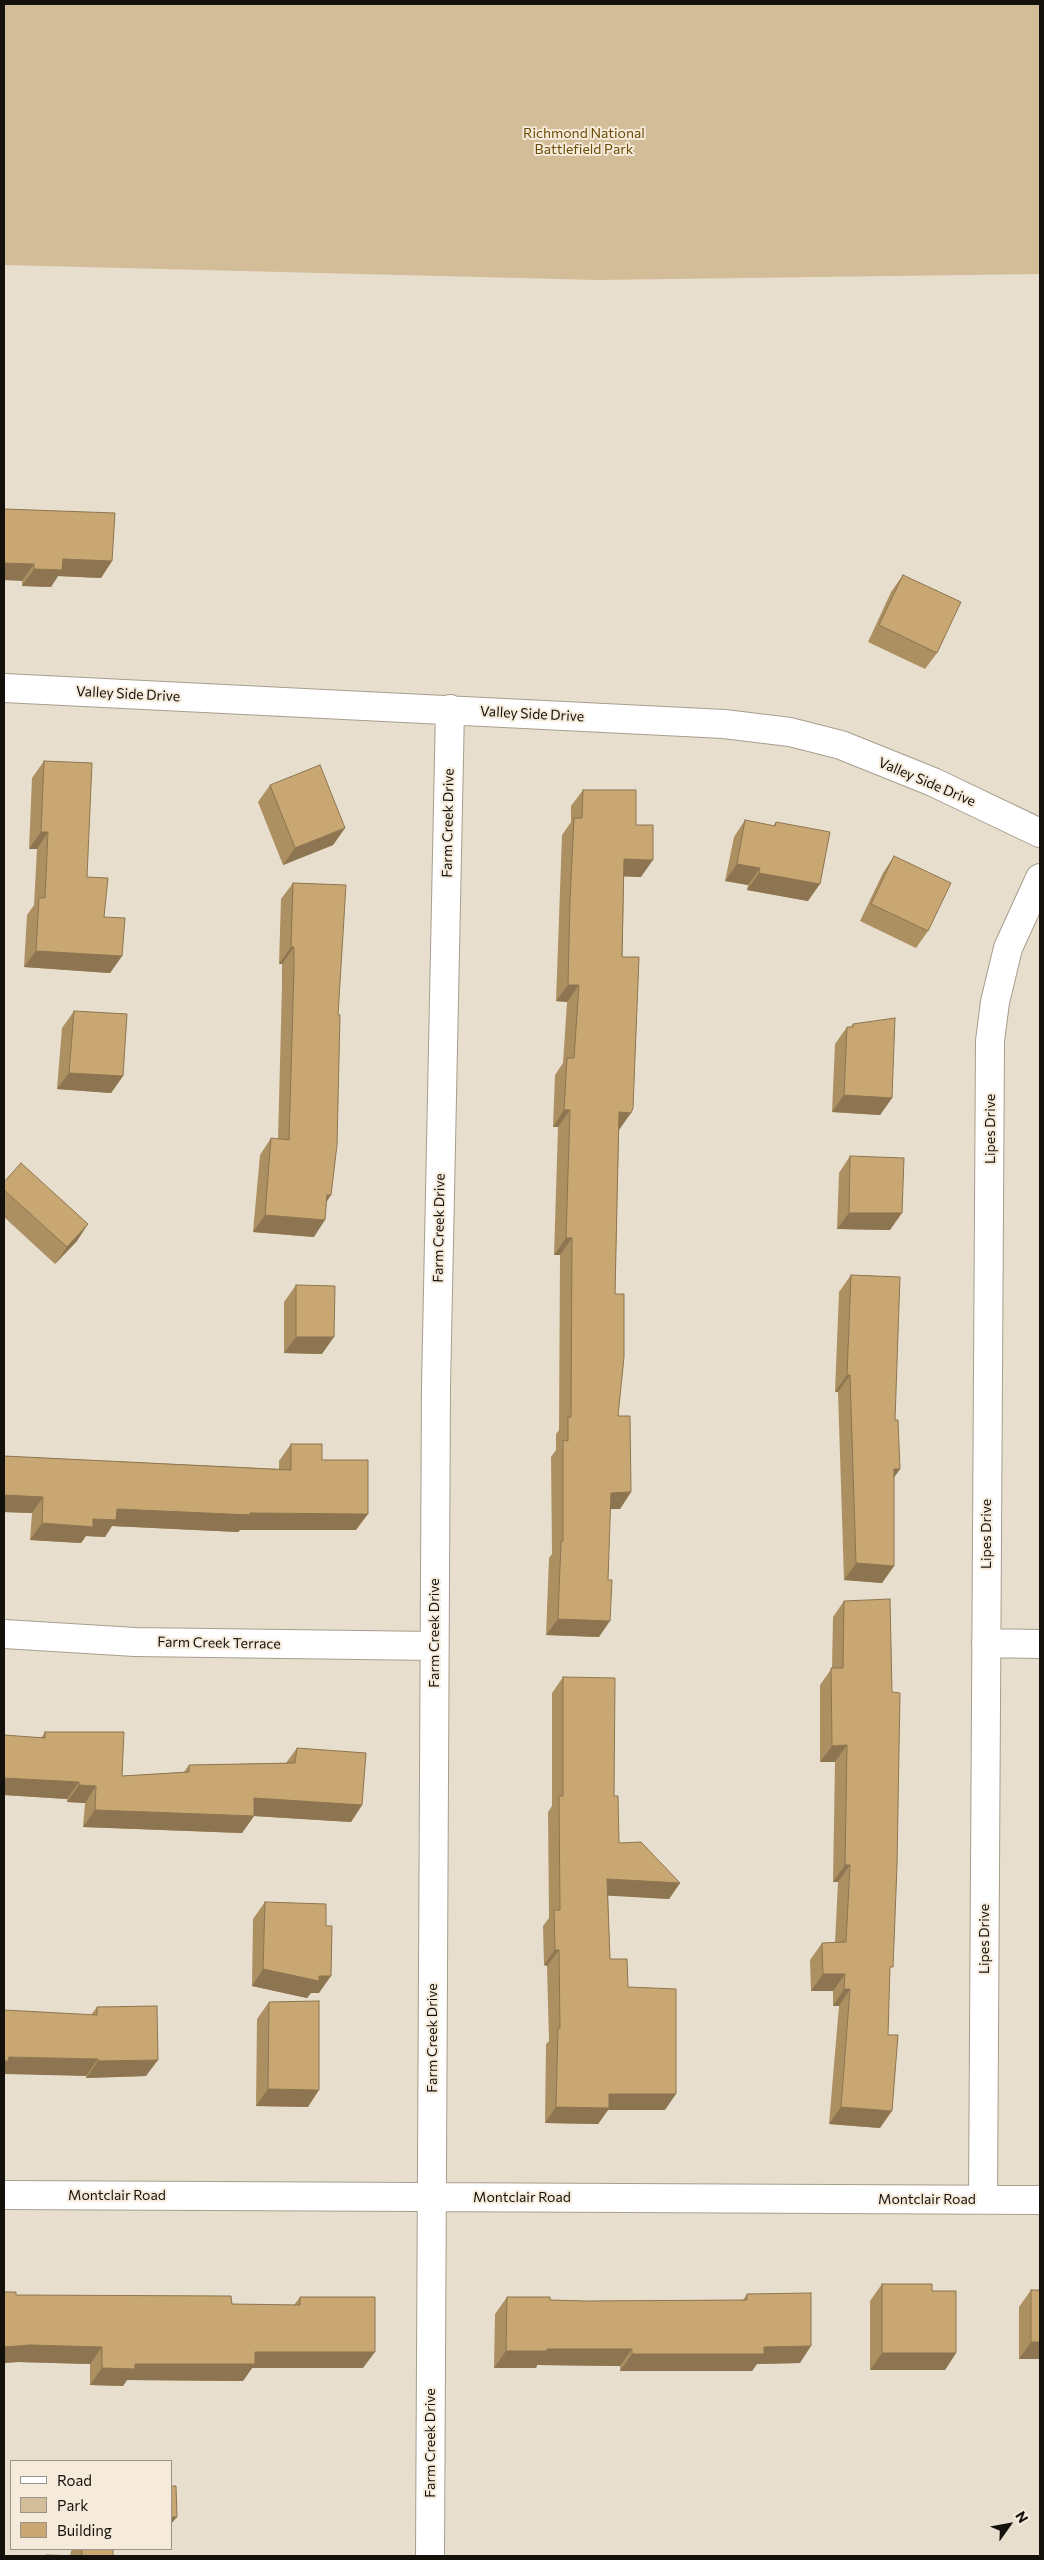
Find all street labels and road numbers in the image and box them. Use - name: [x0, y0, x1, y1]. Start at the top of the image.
- street label: Valley Side Drive: [76, 683, 180, 705]
- street label: Valley Side Drive: [480, 703, 584, 725]
- street label: Valley Side Drive: [876, 754, 978, 810]
- street label: Farm Creek Drive: [439, 768, 457, 878]
- street label: Lipes Drive: [982, 1094, 998, 1164]
- street label: Farm Creek Drive: [430, 1173, 448, 1283]
- street label: Lipes Drive: [978, 1499, 994, 1569]
- street label: Farm Creek Drive: [426, 1578, 442, 1688]
- street label: Farm Creek Terrace: [157, 1634, 281, 1652]
- street label: Lipes Drive: [976, 1904, 992, 1974]
- street label: Farm Creek Drive: [424, 1983, 440, 2093]
- street label: Montclair Road: [68, 2187, 166, 2203]
- street label: Montclair Road: [473, 2189, 571, 2205]
- street label: Montclair Road: [878, 2191, 976, 2207]
- street label: Farm Creek Drive: [422, 2388, 438, 2498]

